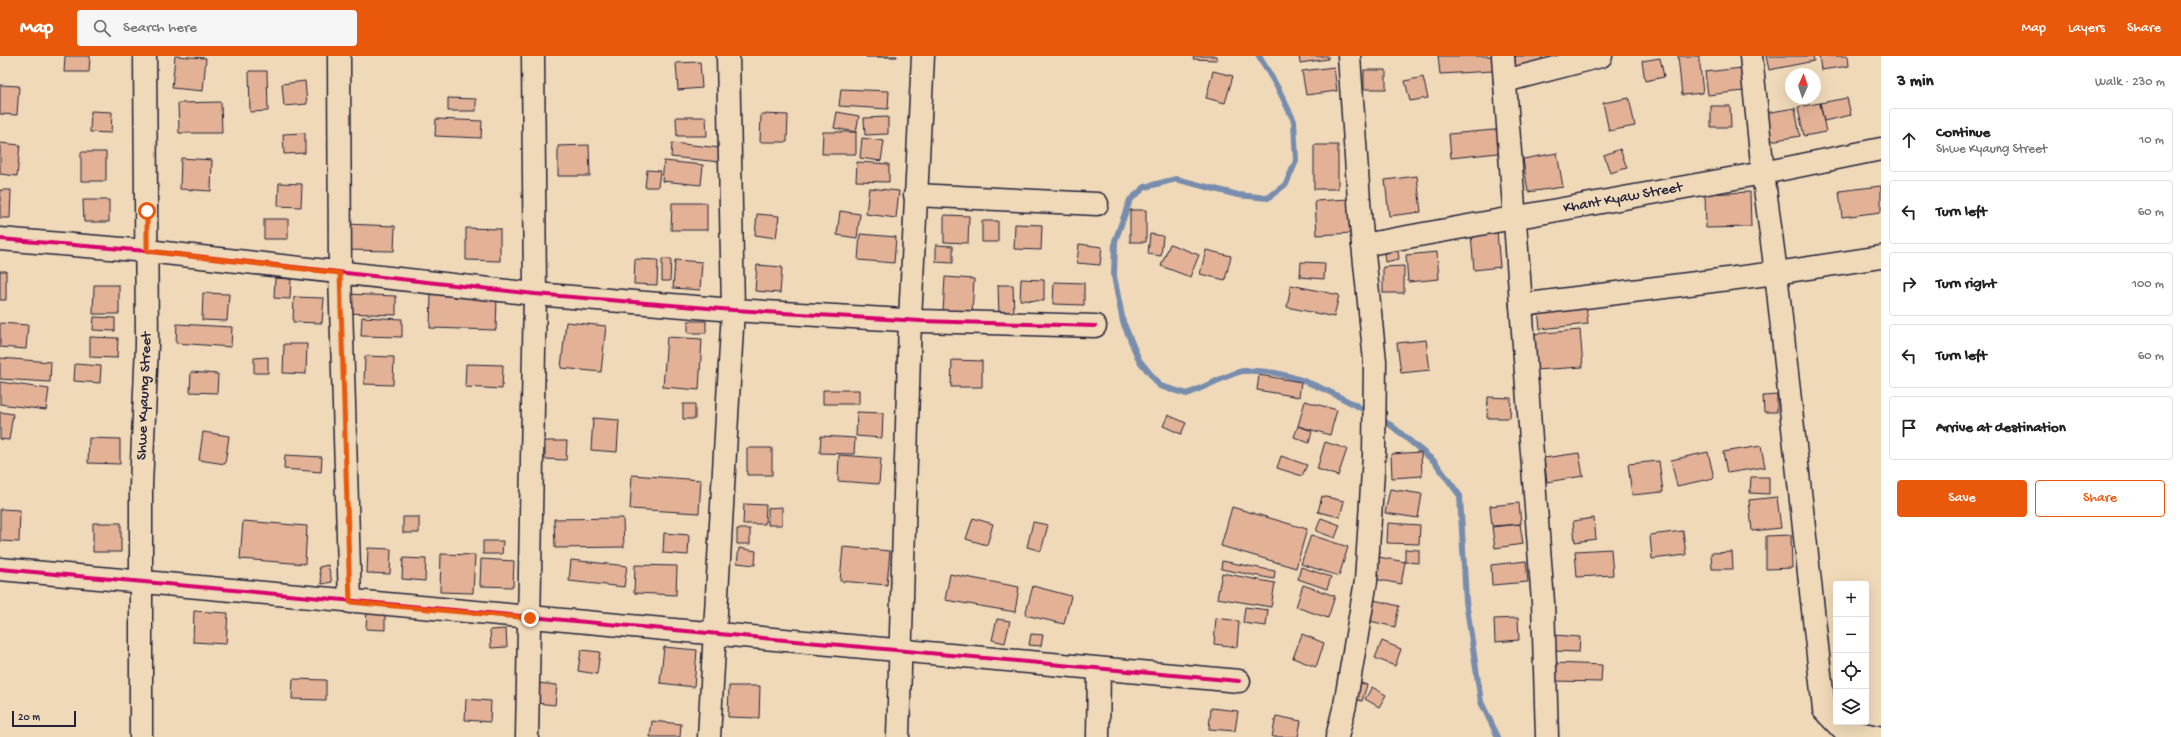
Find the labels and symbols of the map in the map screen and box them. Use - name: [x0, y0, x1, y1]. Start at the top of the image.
- north arrow: [1785, 68, 1821, 104]
- street label: Khant Kyaw Street: [1562, 178, 1686, 218]
- route start: [138, 202, 156, 220]
- street label: Shwe Kyaung Street: [133, 330, 156, 461]
- route end: [521, 609, 539, 627]
- scale bar: [12, 709, 76, 728]

